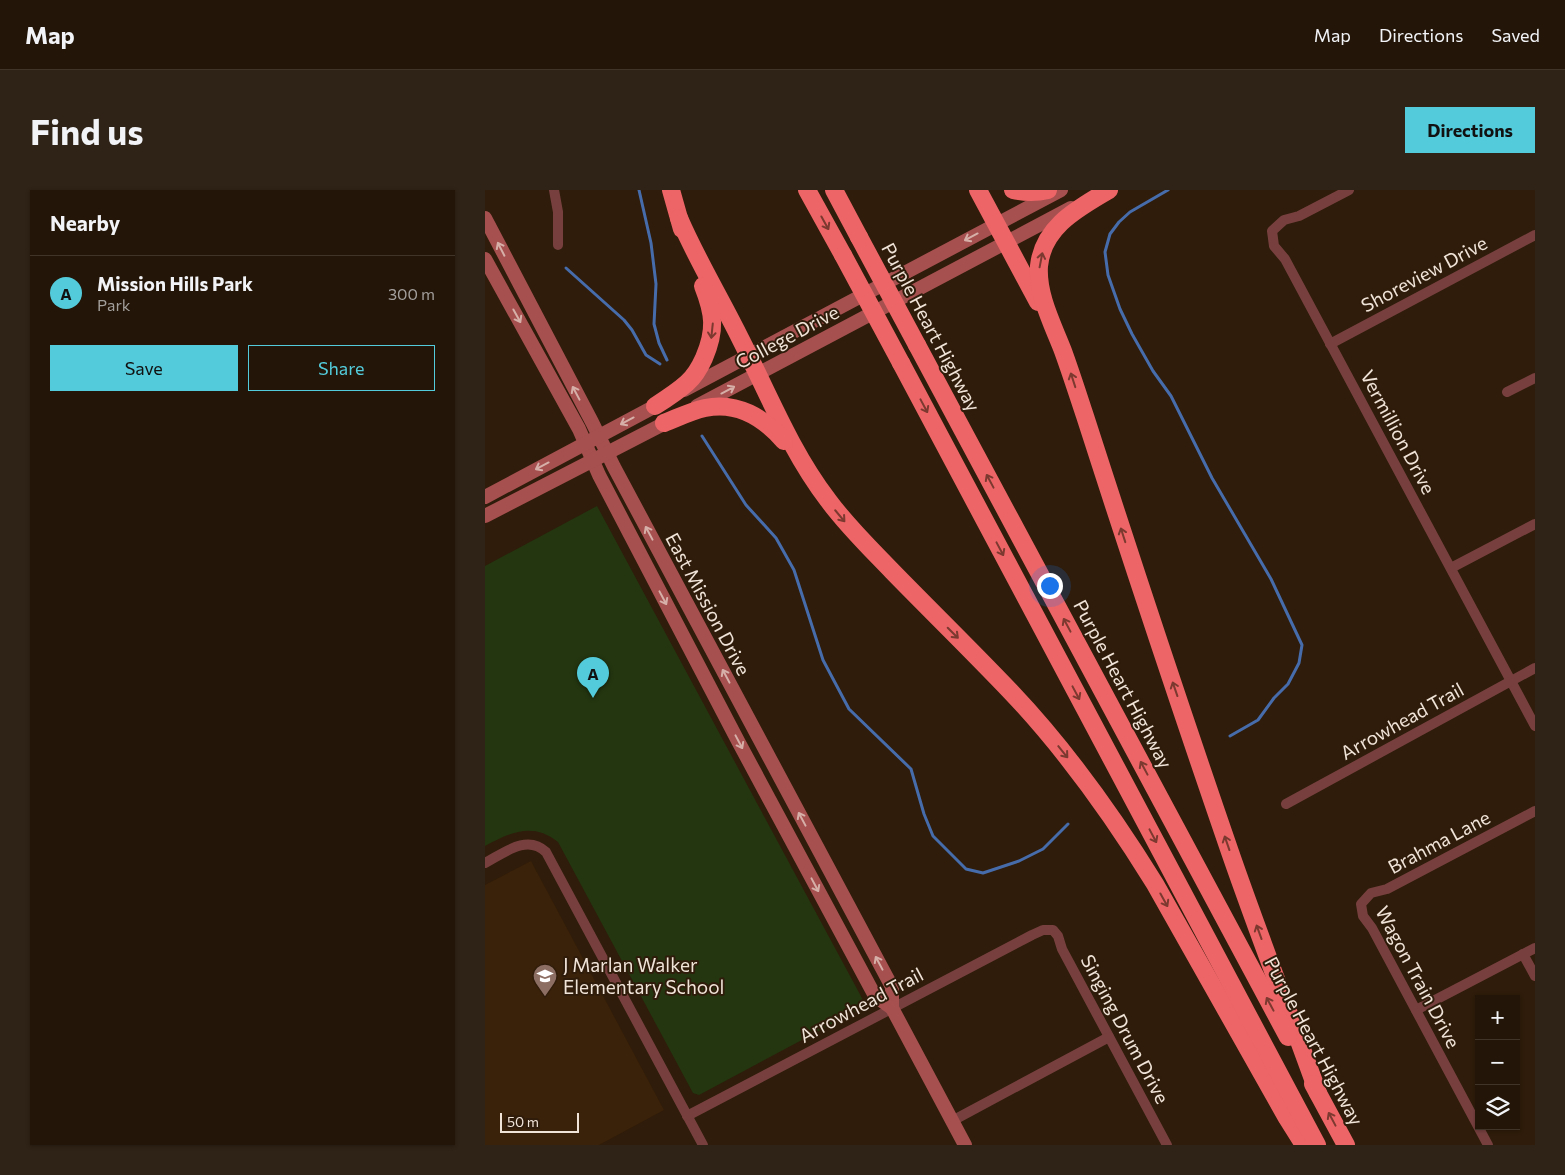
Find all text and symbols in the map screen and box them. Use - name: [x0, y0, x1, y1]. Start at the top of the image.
- text: Map: [25, 20, 75, 49]
- text: Map: [1314, 24, 1351, 46]
- text: Directions: [1379, 24, 1463, 46]
- text: Saved: [1491, 24, 1540, 46]
- button: Directions: [1405, 107, 1535, 153]
- text: Find us: [30, 109, 144, 152]
- text: Nearby: [50, 210, 120, 235]
- one-way arrow: [820, 215, 830, 230]
- street label: Shoreview Drive: [1357, 231, 1491, 316]
- one-way arrow: [964, 233, 979, 242]
- street label: Purple Heart Highway: [877, 238, 986, 415]
- one-way arrow: [496, 242, 505, 257]
- one-way arrow: [1036, 252, 1046, 268]
- text: Mission Hills Park: [97, 272, 253, 295]
- text: A: [60, 284, 72, 303]
- text: 300 m: [388, 284, 435, 303]
- text: Park: [97, 295, 130, 314]
- street label: College Drive: [731, 300, 842, 373]
- one-way arrow: [512, 309, 522, 324]
- one-way arrow: [707, 323, 717, 339]
- button: Save: [50, 345, 238, 391]
- button: Share: [248, 345, 435, 391]
- street label: Vermillion Drive: [1356, 366, 1441, 498]
- one-way arrow: [1068, 373, 1078, 389]
- one-way arrow: [720, 385, 735, 394]
- one-way arrow: [571, 386, 581, 401]
- one-way arrow: [920, 398, 929, 413]
- one-way arrow: [620, 417, 635, 426]
- one-way arrow: [535, 461, 550, 471]
- one-way arrow: [985, 474, 995, 489]
- one-way arrow: [835, 509, 846, 522]
- one-way arrow: [644, 526, 653, 541]
- one-way arrow: [1118, 528, 1127, 543]
- street label: East Mission Drive: [661, 529, 756, 679]
- one-way arrow: [995, 542, 1005, 557]
- your location: [1037, 573, 1063, 599]
- one-way arrow: [659, 590, 668, 605]
- street label: Purple Heart Highway: [1069, 595, 1178, 772]
- one-way arrow: [1062, 617, 1072, 632]
- one-way arrow: [946, 627, 959, 639]
- pin: A: [577, 657, 609, 698]
- one-way arrow: [721, 669, 731, 684]
- street label: Arrowhead Trail: [1336, 677, 1467, 764]
- one-way arrow: [1170, 682, 1179, 697]
- one-way arrow: [1072, 685, 1081, 700]
- one-way arrow: [735, 734, 744, 749]
- one-way arrow: [1057, 745, 1068, 758]
- one-way arrow: [1139, 761, 1148, 776]
- street label: Brahma Lane: [1384, 805, 1494, 878]
- one-way arrow: [797, 813, 807, 827]
- one-way arrow: [1148, 829, 1158, 844]
- one-way arrow: [1222, 836, 1231, 851]
- one-way arrow: [811, 878, 821, 892]
- one-way arrow: [1160, 893, 1170, 907]
- street label: Wagon Train Drive: [1371, 902, 1466, 1052]
- one-way arrow: [1254, 925, 1263, 940]
- street label: Singing Drum Drive: [1077, 950, 1174, 1107]
- street label: Purple Heart Highway: [1260, 952, 1369, 1129]
- place label: J Marlan Walker Elementary School: [563, 953, 724, 998]
- one-way arrow: [874, 955, 884, 970]
- street label: Arrowhead Trail: [795, 962, 927, 1047]
- school or university icon: J Marlan Walker Elementary School: [532, 963, 558, 997]
- map controls: [1475, 995, 1520, 1130]
- button: +: [1475, 995, 1520, 1040]
- one-way arrow: [1265, 996, 1275, 1011]
- button: −: [1475, 1040, 1520, 1085]
- button: layers: [1475, 1085, 1520, 1130]
- scale bar: [500, 1110, 579, 1133]
- one-way arrow: [1327, 1112, 1336, 1127]
- text: 50 m: [507, 1113, 539, 1130]

